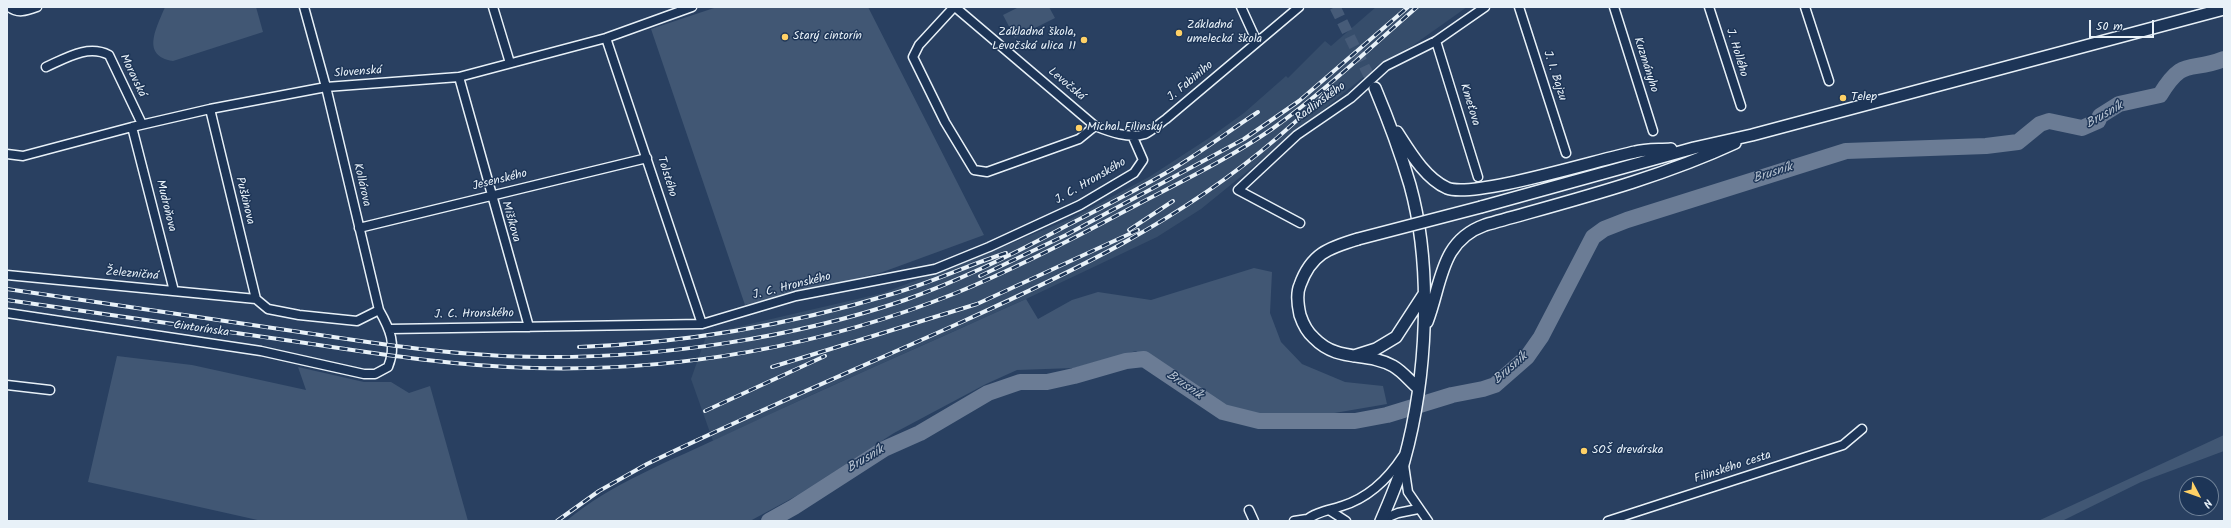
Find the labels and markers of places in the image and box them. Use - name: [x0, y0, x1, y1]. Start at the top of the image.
- place label: Základná umelecká škola: [1187, 19, 1262, 47]
- place label: Základná škola, Levočská ulica 11: [992, 26, 1076, 54]
- marker: Základná umelecká škola: [1174, 28, 1184, 38]
- place label: Starý cintorín: [793, 30, 862, 44]
- marker: Starý cintorín: [780, 32, 790, 42]
- marker: Základná škola, Levočská ulica 11: [1079, 35, 1089, 45]
- place label: Telep: [1851, 91, 1877, 105]
- marker: Telep: [1838, 93, 1848, 103]
- place label: Michal Filinský: [1087, 121, 1162, 135]
- marker: Michal Filinský: [1074, 123, 1084, 133]
- place label: SOŠ drevárska: [1592, 444, 1663, 458]
- marker: SOŠ drevárska: [1579, 446, 1589, 456]

